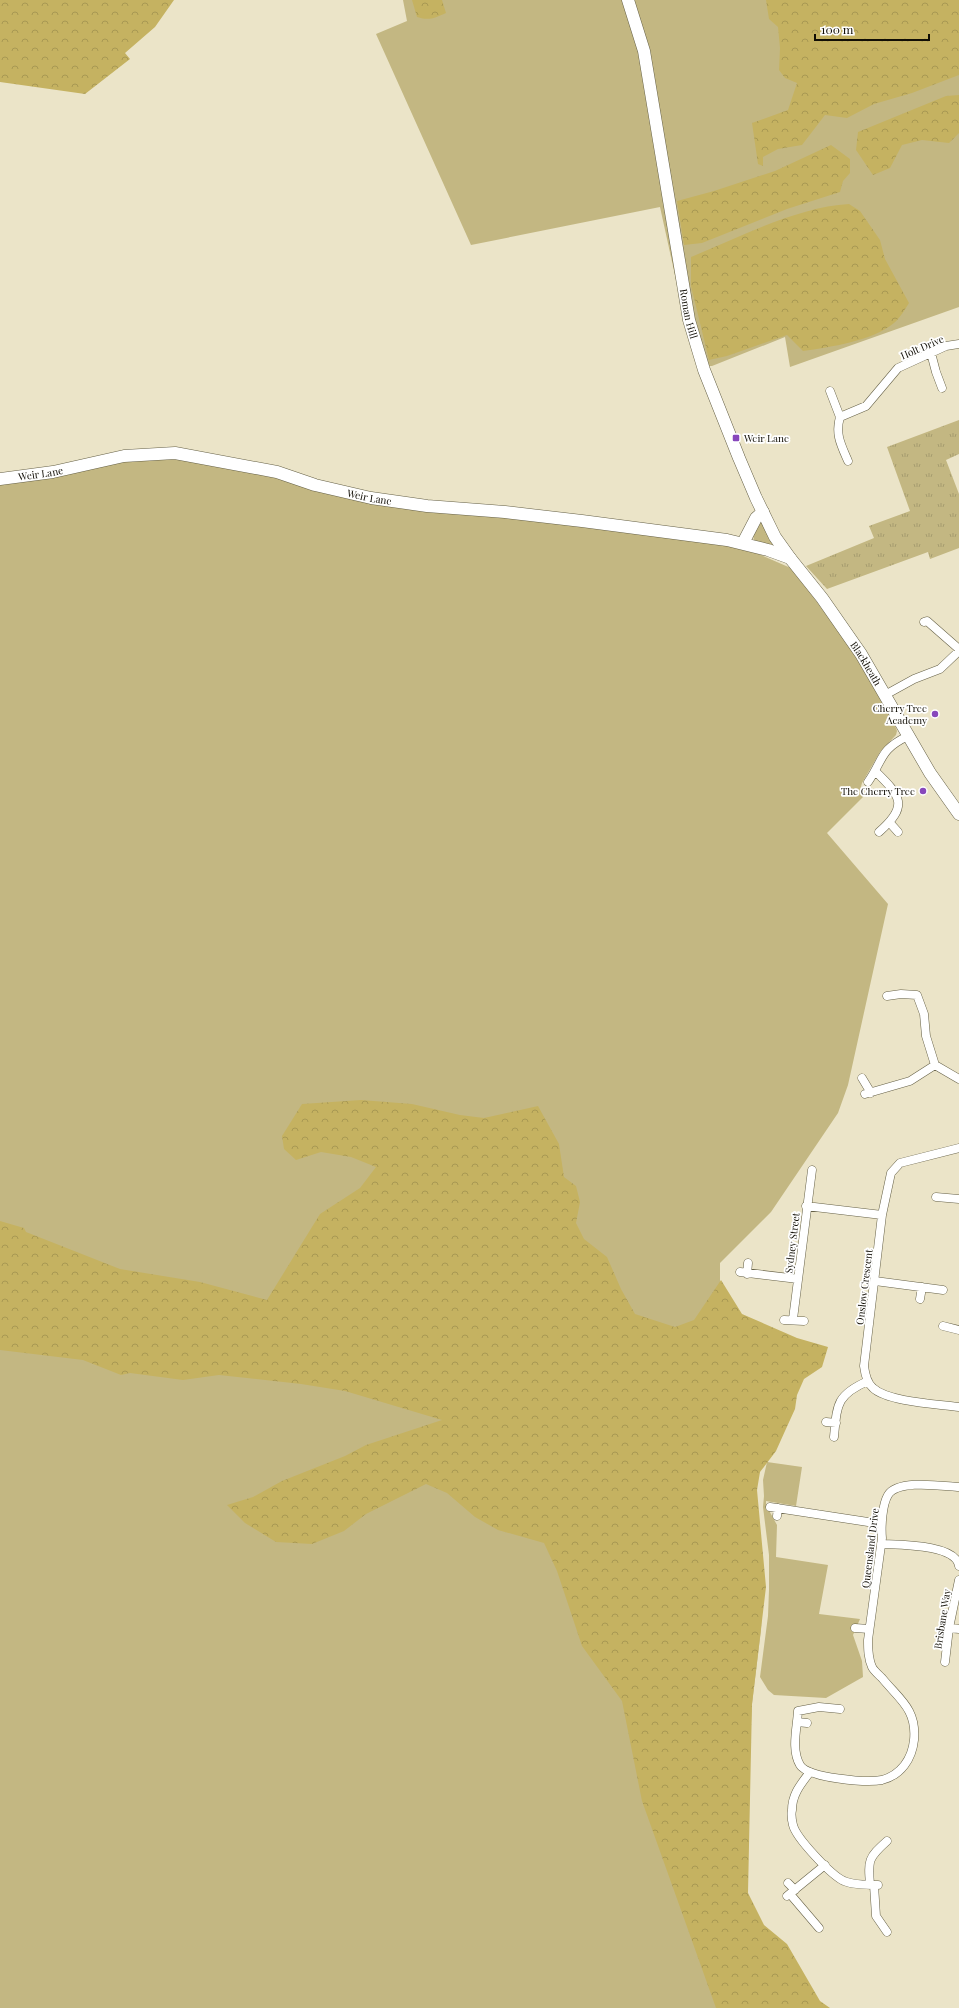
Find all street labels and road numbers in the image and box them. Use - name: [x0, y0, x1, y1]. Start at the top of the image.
- street label: Roman Hill: [677, 288, 701, 340]
- street label: Holt Drive: [898, 332, 946, 362]
- street label: Weir Lane: [16, 463, 64, 484]
- street label: Weir Lane: [345, 485, 393, 508]
- street label: Blackheath: [847, 639, 885, 688]
- street label: Sydney Street: [781, 1211, 803, 1274]
- street label: Onslow Crescent: [852, 1248, 876, 1326]
- street label: Queensland Drive: [858, 1507, 882, 1589]
- street label: Brisbane Way: [930, 1588, 954, 1650]

